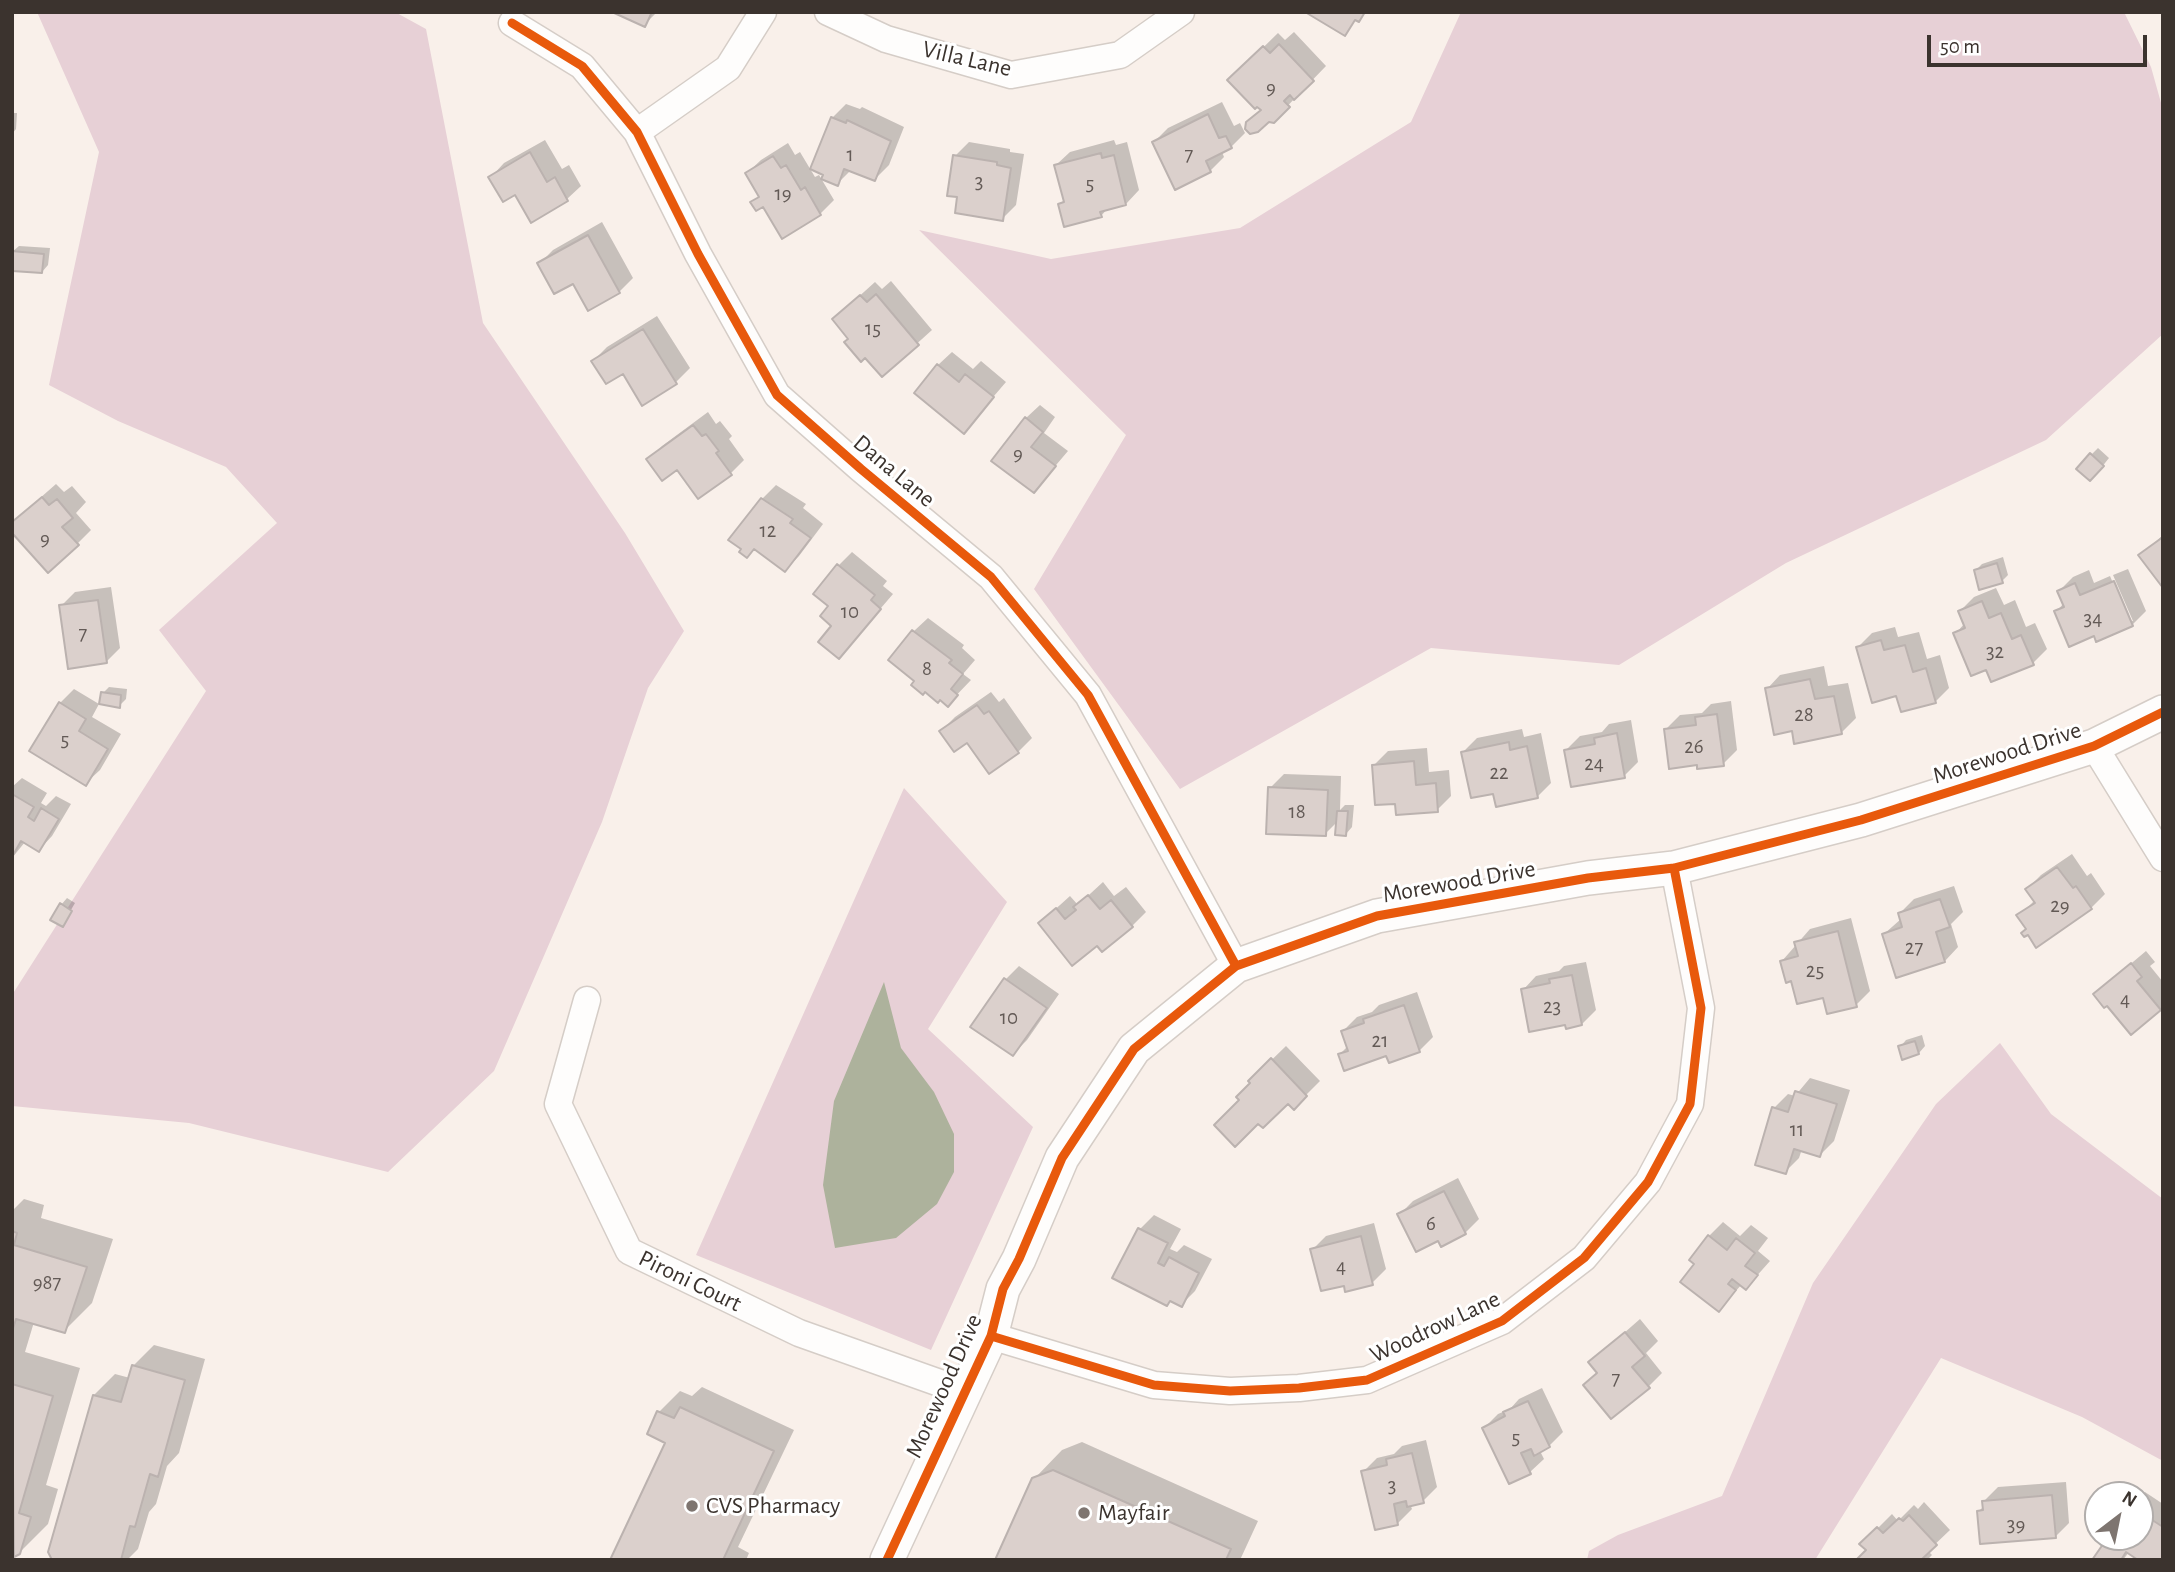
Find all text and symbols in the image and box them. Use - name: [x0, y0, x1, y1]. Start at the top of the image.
- scale bar: [1930, 21, 2150, 65]
- street label: Villa Lane: [920, 35, 1014, 83]
- text: 50 m: [1940, 36, 1980, 57]
- house number: 9: [1266, 75, 1276, 101]
- house number: 1: [846, 142, 854, 168]
- house number: 7: [1185, 142, 1193, 168]
- house number: 3: [975, 169, 983, 195]
- house number: 5: [1086, 171, 1094, 197]
- house number: 19: [774, 181, 792, 207]
- house number: 15: [865, 316, 881, 342]
- street label: Dana Lane: [847, 428, 941, 514]
- house number: 9: [1013, 441, 1023, 467]
- house number: 12: [760, 518, 776, 544]
- house number: 9: [40, 526, 50, 552]
- house number: 10: [841, 599, 859, 625]
- house number: 34: [2084, 606, 2102, 632]
- house number: 7: [79, 621, 87, 647]
- house number: 32: [1986, 639, 2004, 665]
- house number: 8: [922, 656, 932, 682]
- house number: 28: [1794, 702, 1814, 728]
- street label: Morewood Drive: [1929, 715, 2085, 791]
- house number: 5: [61, 727, 69, 753]
- house number: 26: [1684, 734, 1704, 760]
- house number: 24: [1584, 751, 1604, 777]
- house number: 22: [1489, 760, 1509, 786]
- house number: 18: [1288, 799, 1306, 825]
- street label: Morewood Drive: [1380, 854, 1538, 910]
- house number: 29: [2050, 893, 2070, 919]
- house number: 27: [1905, 935, 1923, 961]
- house number: 25: [1806, 958, 1824, 984]
- house number: 4: [2120, 987, 2130, 1013]
- house number: 23: [1543, 994, 1561, 1020]
- house number: 10: [1000, 1005, 1018, 1031]
- house number: 21: [1372, 1028, 1388, 1054]
- house number: 11: [1790, 1117, 1804, 1143]
- house number: 6: [1426, 1211, 1436, 1237]
- street label: Pironi Court: [634, 1244, 746, 1318]
- house number: 4: [1336, 1254, 1346, 1280]
- house number: 987: [33, 1270, 61, 1296]
- street label: Woodrow Lane: [1365, 1284, 1505, 1370]
- street label: Morewood Drive: [899, 1310, 989, 1462]
- house number: 7: [1612, 1366, 1620, 1392]
- house number: 5: [1512, 1425, 1520, 1451]
- house number: 3: [1388, 1473, 1396, 1499]
- north arrow: [2084, 1481, 2154, 1551]
- text: N: [2119, 1488, 2140, 1511]
- place label: CVS Pharmacy: [706, 1492, 840, 1520]
- marker: CVS Pharmacy: [684, 1498, 700, 1514]
- place label: Mayfair: [1098, 1499, 1169, 1527]
- marker: Mayfair: [1076, 1505, 1092, 1521]
- house number: 39: [2007, 1512, 2025, 1538]

